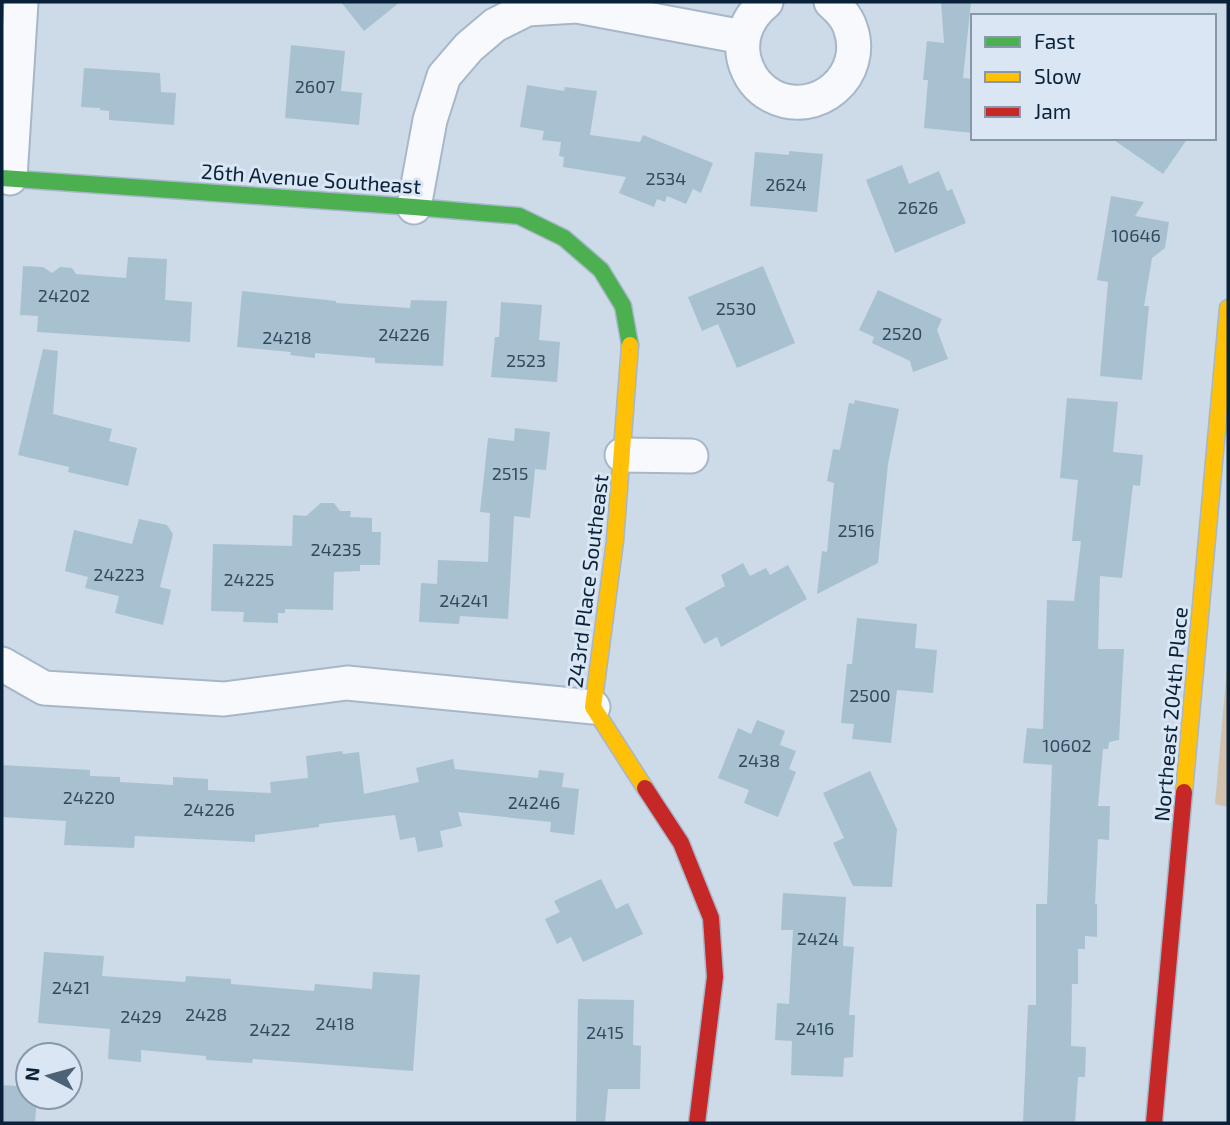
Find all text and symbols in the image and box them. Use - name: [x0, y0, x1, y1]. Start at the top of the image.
- legend: [971, 14, 1216, 140]
- text: Fast: [1034, 28, 1075, 53]
- text: Slow: [1034, 63, 1081, 88]
- house number: 2607: [295, 75, 335, 97]
- text: Jam: [1034, 98, 1071, 123]
- street label: 26th Avenue Southeast: [200, 158, 422, 198]
- house number: 2534: [646, 167, 686, 189]
- house number: 2624: [765, 173, 807, 195]
- house number: 2626: [898, 196, 938, 218]
- house number: 10646: [1111, 224, 1161, 246]
- house number: 24202: [38, 284, 90, 306]
- house number: 2530: [716, 297, 756, 319]
- house number: 2520: [882, 322, 922, 344]
- house number: 24226: [378, 323, 430, 345]
- house number: 24218: [262, 326, 312, 348]
- house number: 2523: [506, 349, 546, 371]
- house number: 2515: [492, 462, 528, 484]
- street label: 243rd Place Southeast: [561, 473, 613, 689]
- house number: 2516: [837, 519, 875, 541]
- house number: 24235: [311, 538, 361, 560]
- house number: 24223: [93, 563, 145, 585]
- house number: 24225: [223, 568, 275, 590]
- house number: 24241: [439, 589, 489, 611]
- street label: Northeast 204th Place: [1148, 606, 1192, 822]
- house number: 2500: [849, 684, 891, 706]
- house number: 10602: [1042, 734, 1092, 756]
- house number: 2438: [738, 749, 780, 771]
- house number: 24220: [63, 786, 115, 808]
- house number: 24246: [508, 791, 560, 813]
- house number: 24226: [183, 798, 235, 820]
- house number: 2424: [797, 927, 839, 949]
- house number: 2421: [52, 976, 90, 998]
- house number: 2428: [185, 1003, 227, 1025]
- house number: 2429: [120, 1005, 162, 1027]
- house number: 2418: [315, 1012, 355, 1034]
- house number: 2416: [796, 1017, 834, 1039]
- house number: 2422: [249, 1018, 291, 1040]
- house number: 2415: [586, 1021, 624, 1043]
- north arrow: [14, 1041, 84, 1111]
- text: N: [19, 1066, 44, 1082]

